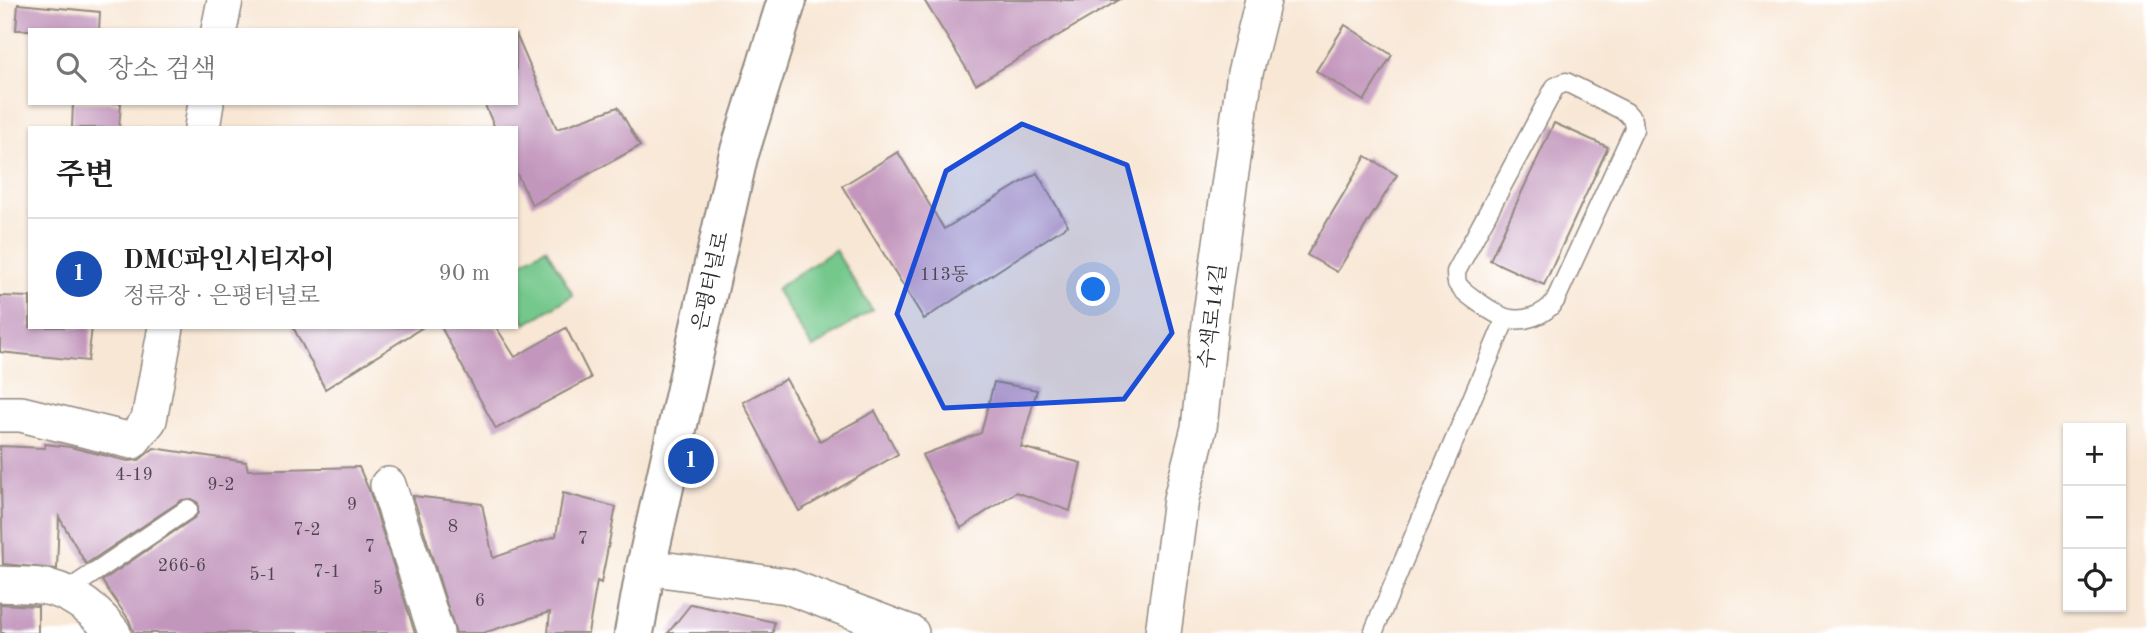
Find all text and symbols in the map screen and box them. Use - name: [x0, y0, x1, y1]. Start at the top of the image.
- search box: [28, 28, 518, 105]
- icon: search: [52, 48, 90, 86]
- text: 장소 검색: [108, 57, 216, 83]
- text: 주변: [56, 161, 114, 191]
- street label: 은평터널로: [688, 229, 733, 333]
- text: DMC파인시티자이: [123, 248, 334, 274]
- text: 1: [72, 262, 86, 285]
- text: 90 m: [439, 262, 490, 285]
- street label: 수색로14길: [1195, 262, 1230, 370]
- house number: 113동: [920, 265, 968, 284]
- your location: [1076, 272, 1110, 306]
- text: 정류장 · 은평터널로: [123, 285, 320, 308]
- map controls: [2063, 423, 2126, 612]
- button: +: [2063, 423, 2126, 486]
- pin: 1: [668, 435, 714, 487]
- house number: 4-19: [115, 466, 153, 484]
- house number: 9-2: [207, 476, 235, 494]
- button: −: [2063, 486, 2126, 549]
- house number: 9: [347, 496, 357, 514]
- house number: 8: [448, 518, 458, 536]
- house number: 7-2: [293, 521, 321, 539]
- house number: 7: [578, 530, 588, 548]
- house number: 7: [365, 538, 375, 556]
- button: locate: [2063, 549, 2126, 612]
- house number: 266-6: [158, 557, 206, 575]
- house number: 7-1: [313, 563, 341, 581]
- house number: 5-1: [249, 566, 277, 584]
- house number: 5: [373, 580, 383, 598]
- house number: 6: [475, 592, 485, 610]

